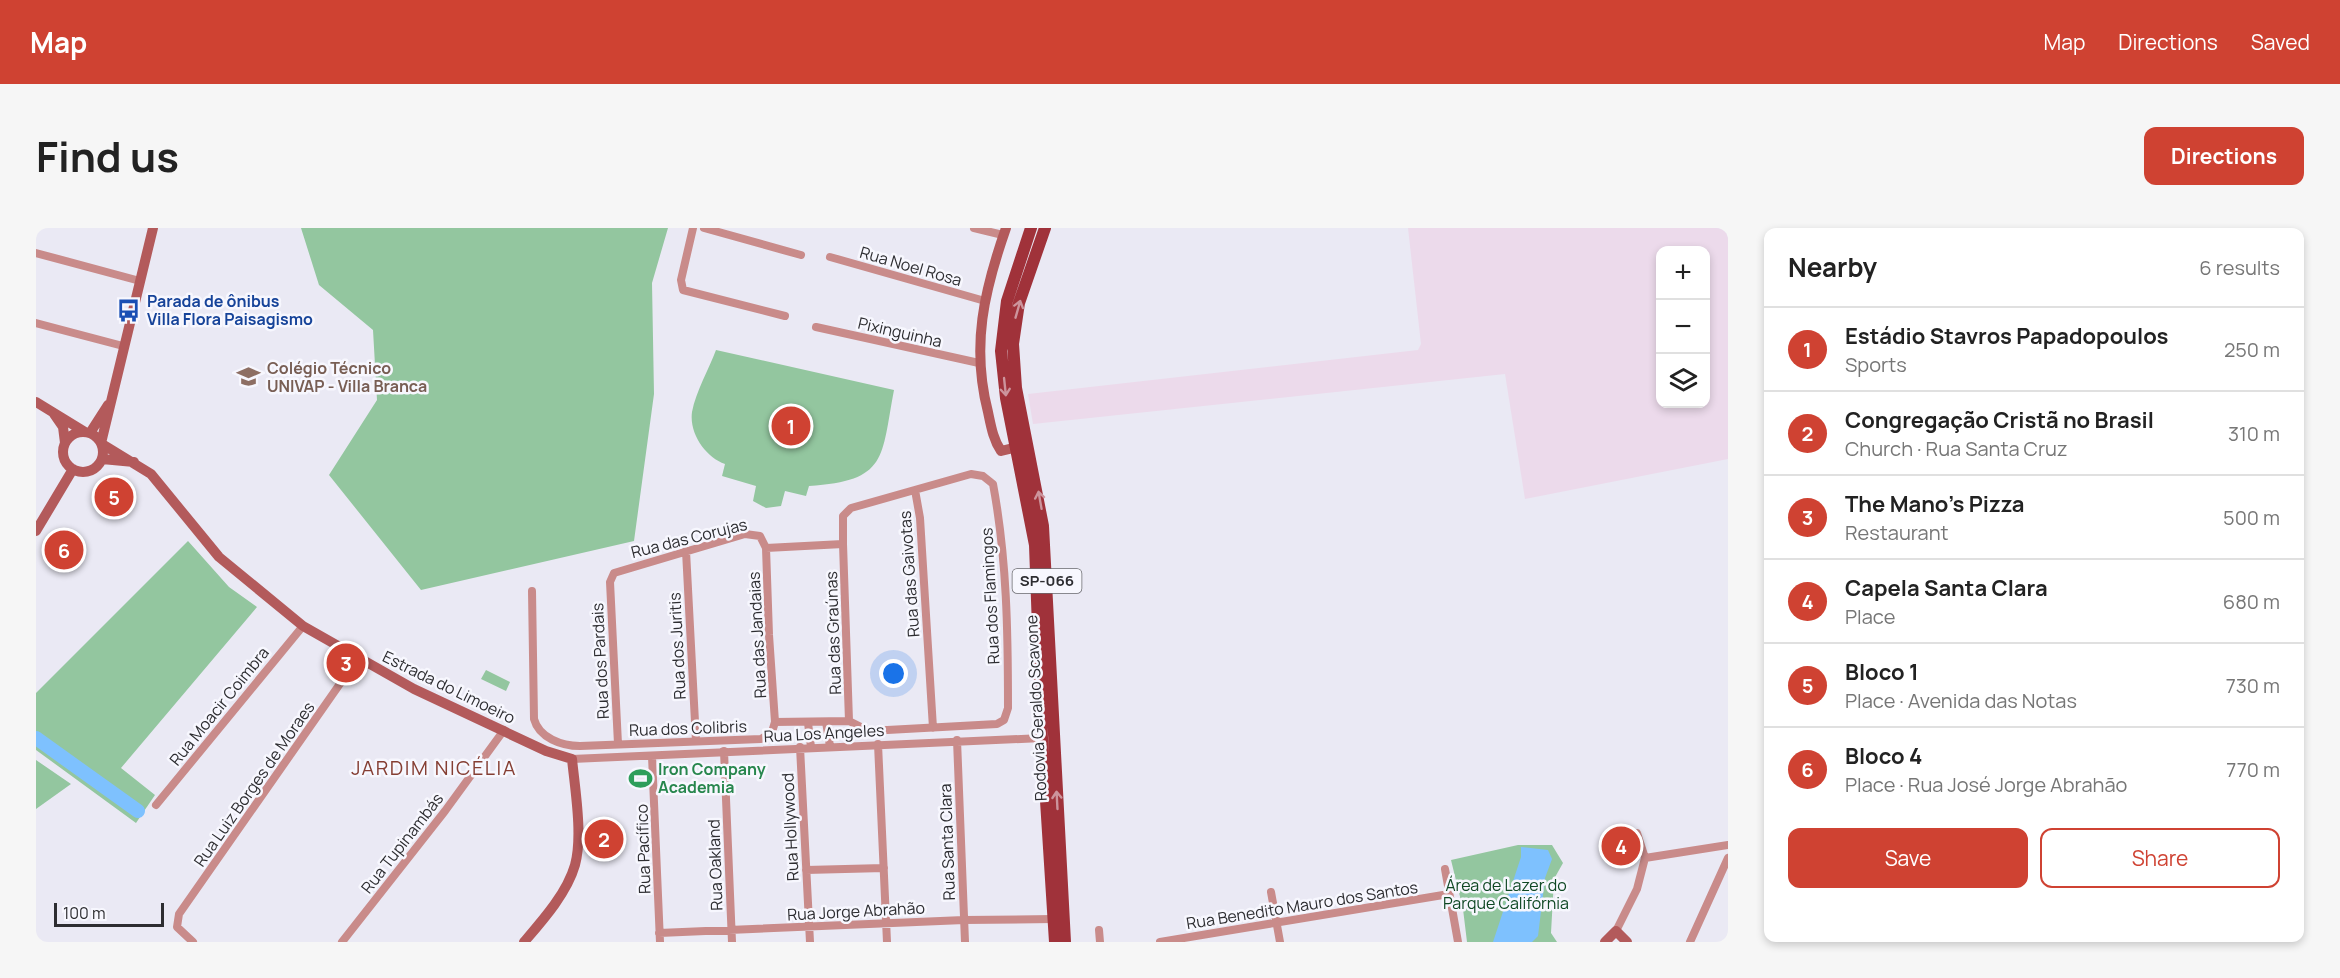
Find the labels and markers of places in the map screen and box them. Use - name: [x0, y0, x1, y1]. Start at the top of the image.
- place label: Parada de ônibus Villa Flora Paisagismo: [147, 290, 313, 330]
- bus stop icon: Parada de ônibus Villa Flora Paisagismo: [116, 297, 142, 323]
- place label: Colégio Técnico UNIVAP - Villa Branca: [267, 357, 427, 397]
- school or university icon: Colégio Técnico UNIVAP - Villa Branca: [236, 364, 262, 390]
- pin: 1: [772, 404, 810, 448]
- pin: 5: [94, 474, 134, 520]
- pin: 6: [45, 528, 84, 572]
- pin: 3: [326, 640, 366, 686]
- place label: Iron Company Academia: [658, 758, 766, 798]
- sports icon: Iron Company Academia: [627, 765, 653, 791]
- pin: 2: [584, 816, 624, 862]
- pin: 4: [1602, 824, 1640, 868]

